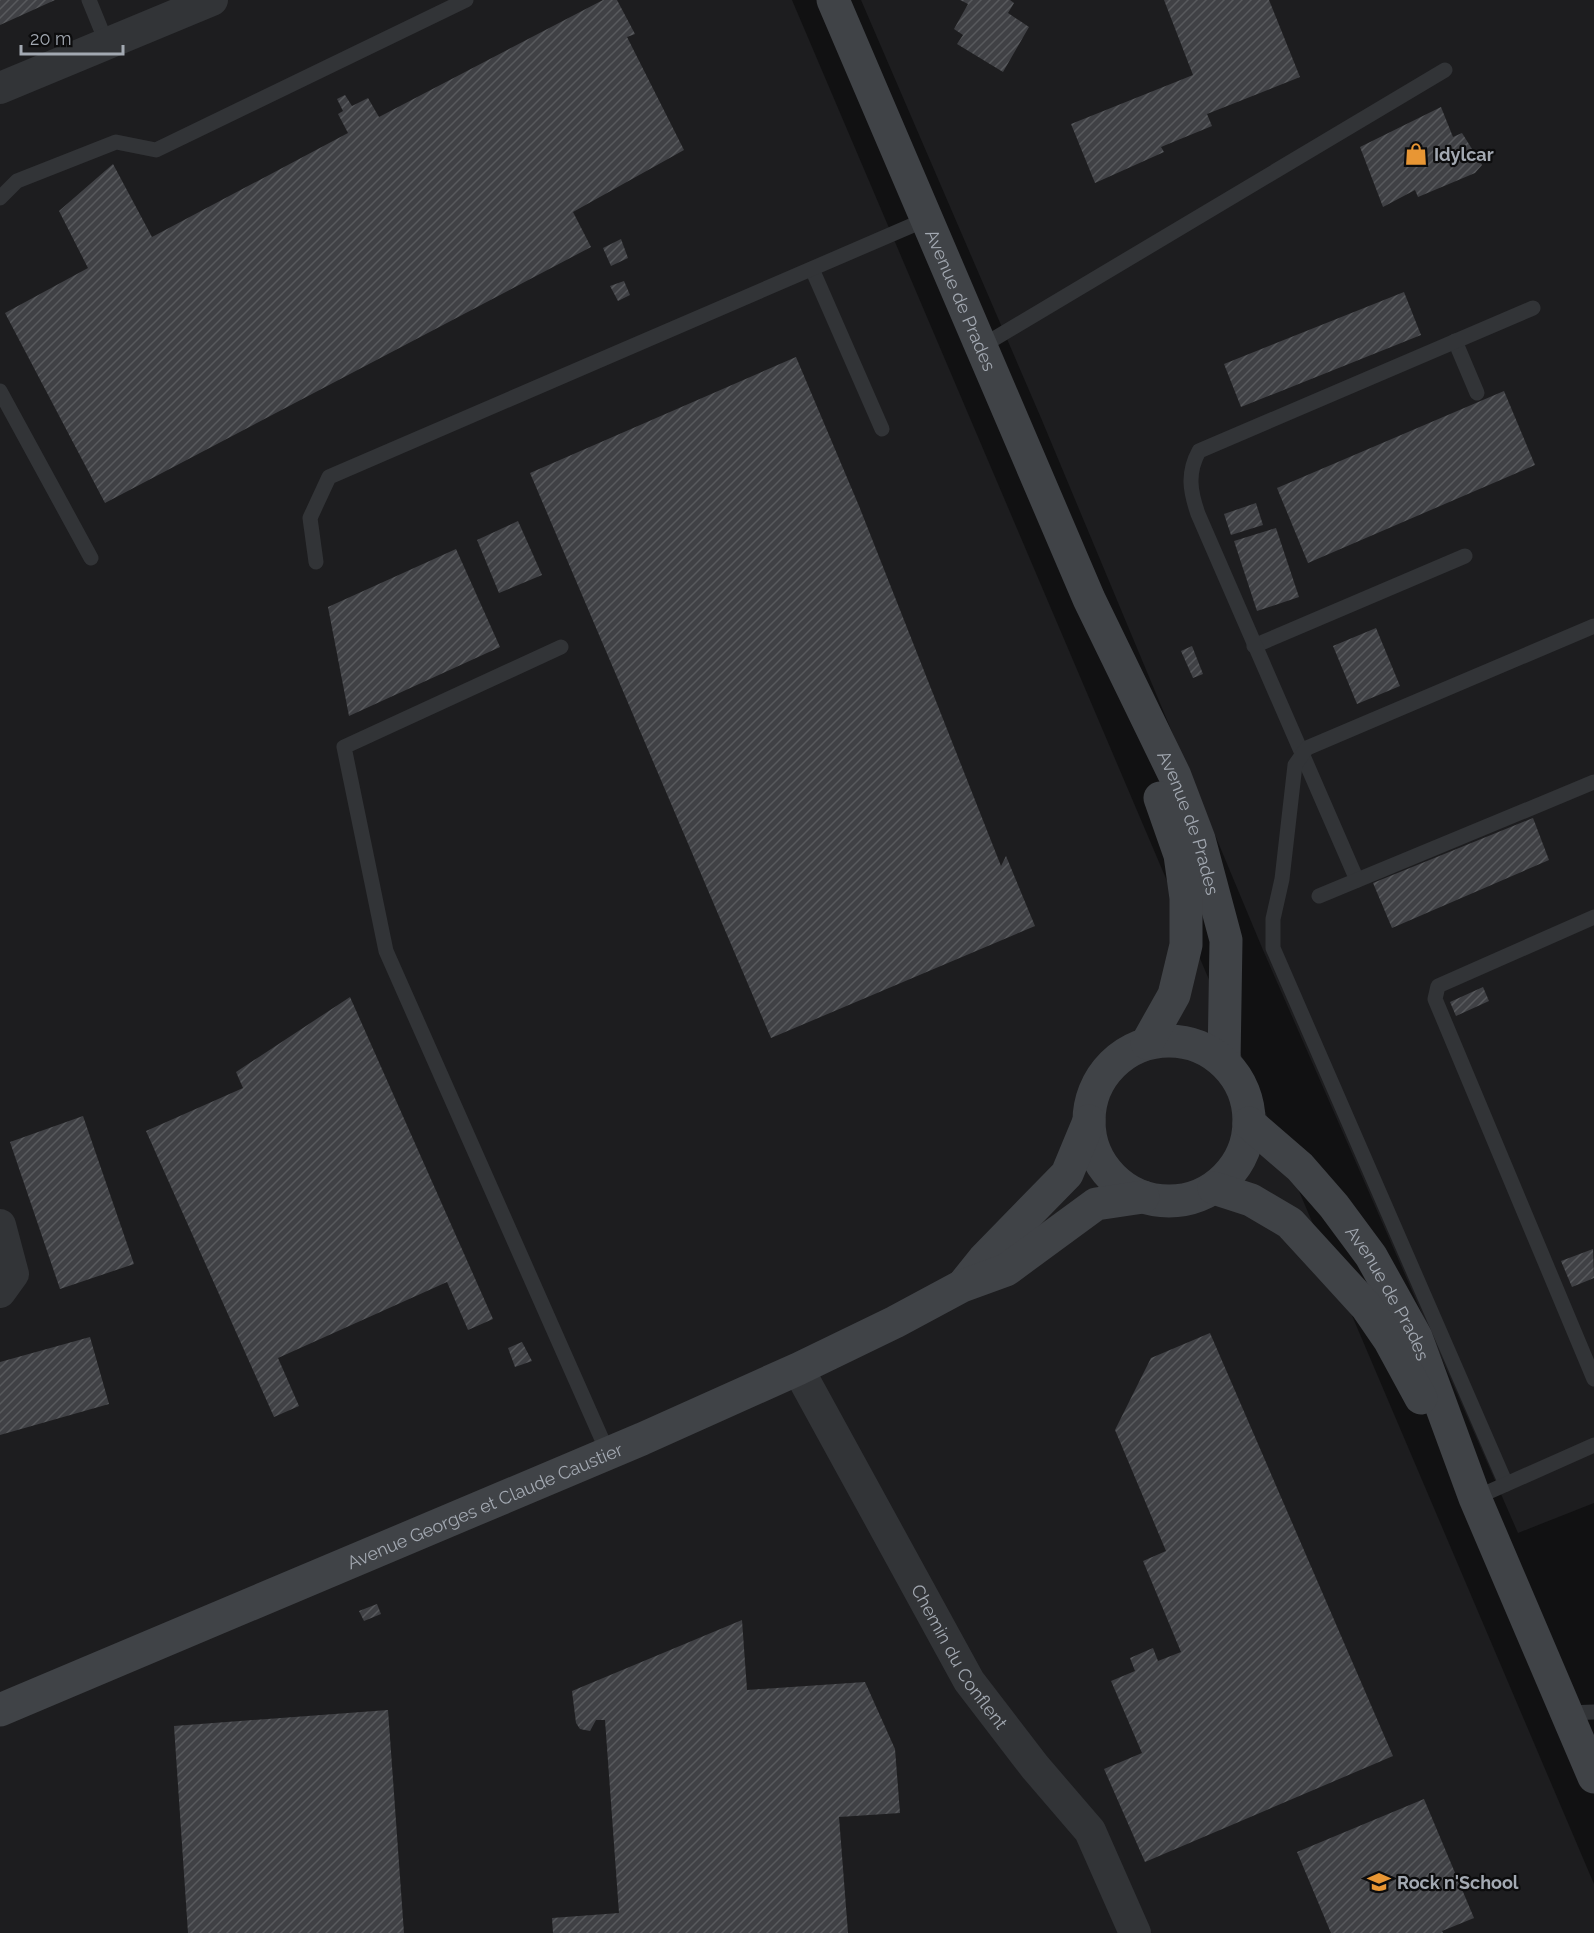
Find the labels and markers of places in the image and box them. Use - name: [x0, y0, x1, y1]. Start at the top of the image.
- shop icon: Idylcar: [1403, 141, 1429, 167]
- place label: Idylcar: [1434, 144, 1494, 165]
- school or university icon: Rock n'School: [1366, 1869, 1392, 1895]
- place label: Rock n'School: [1397, 1872, 1519, 1893]

